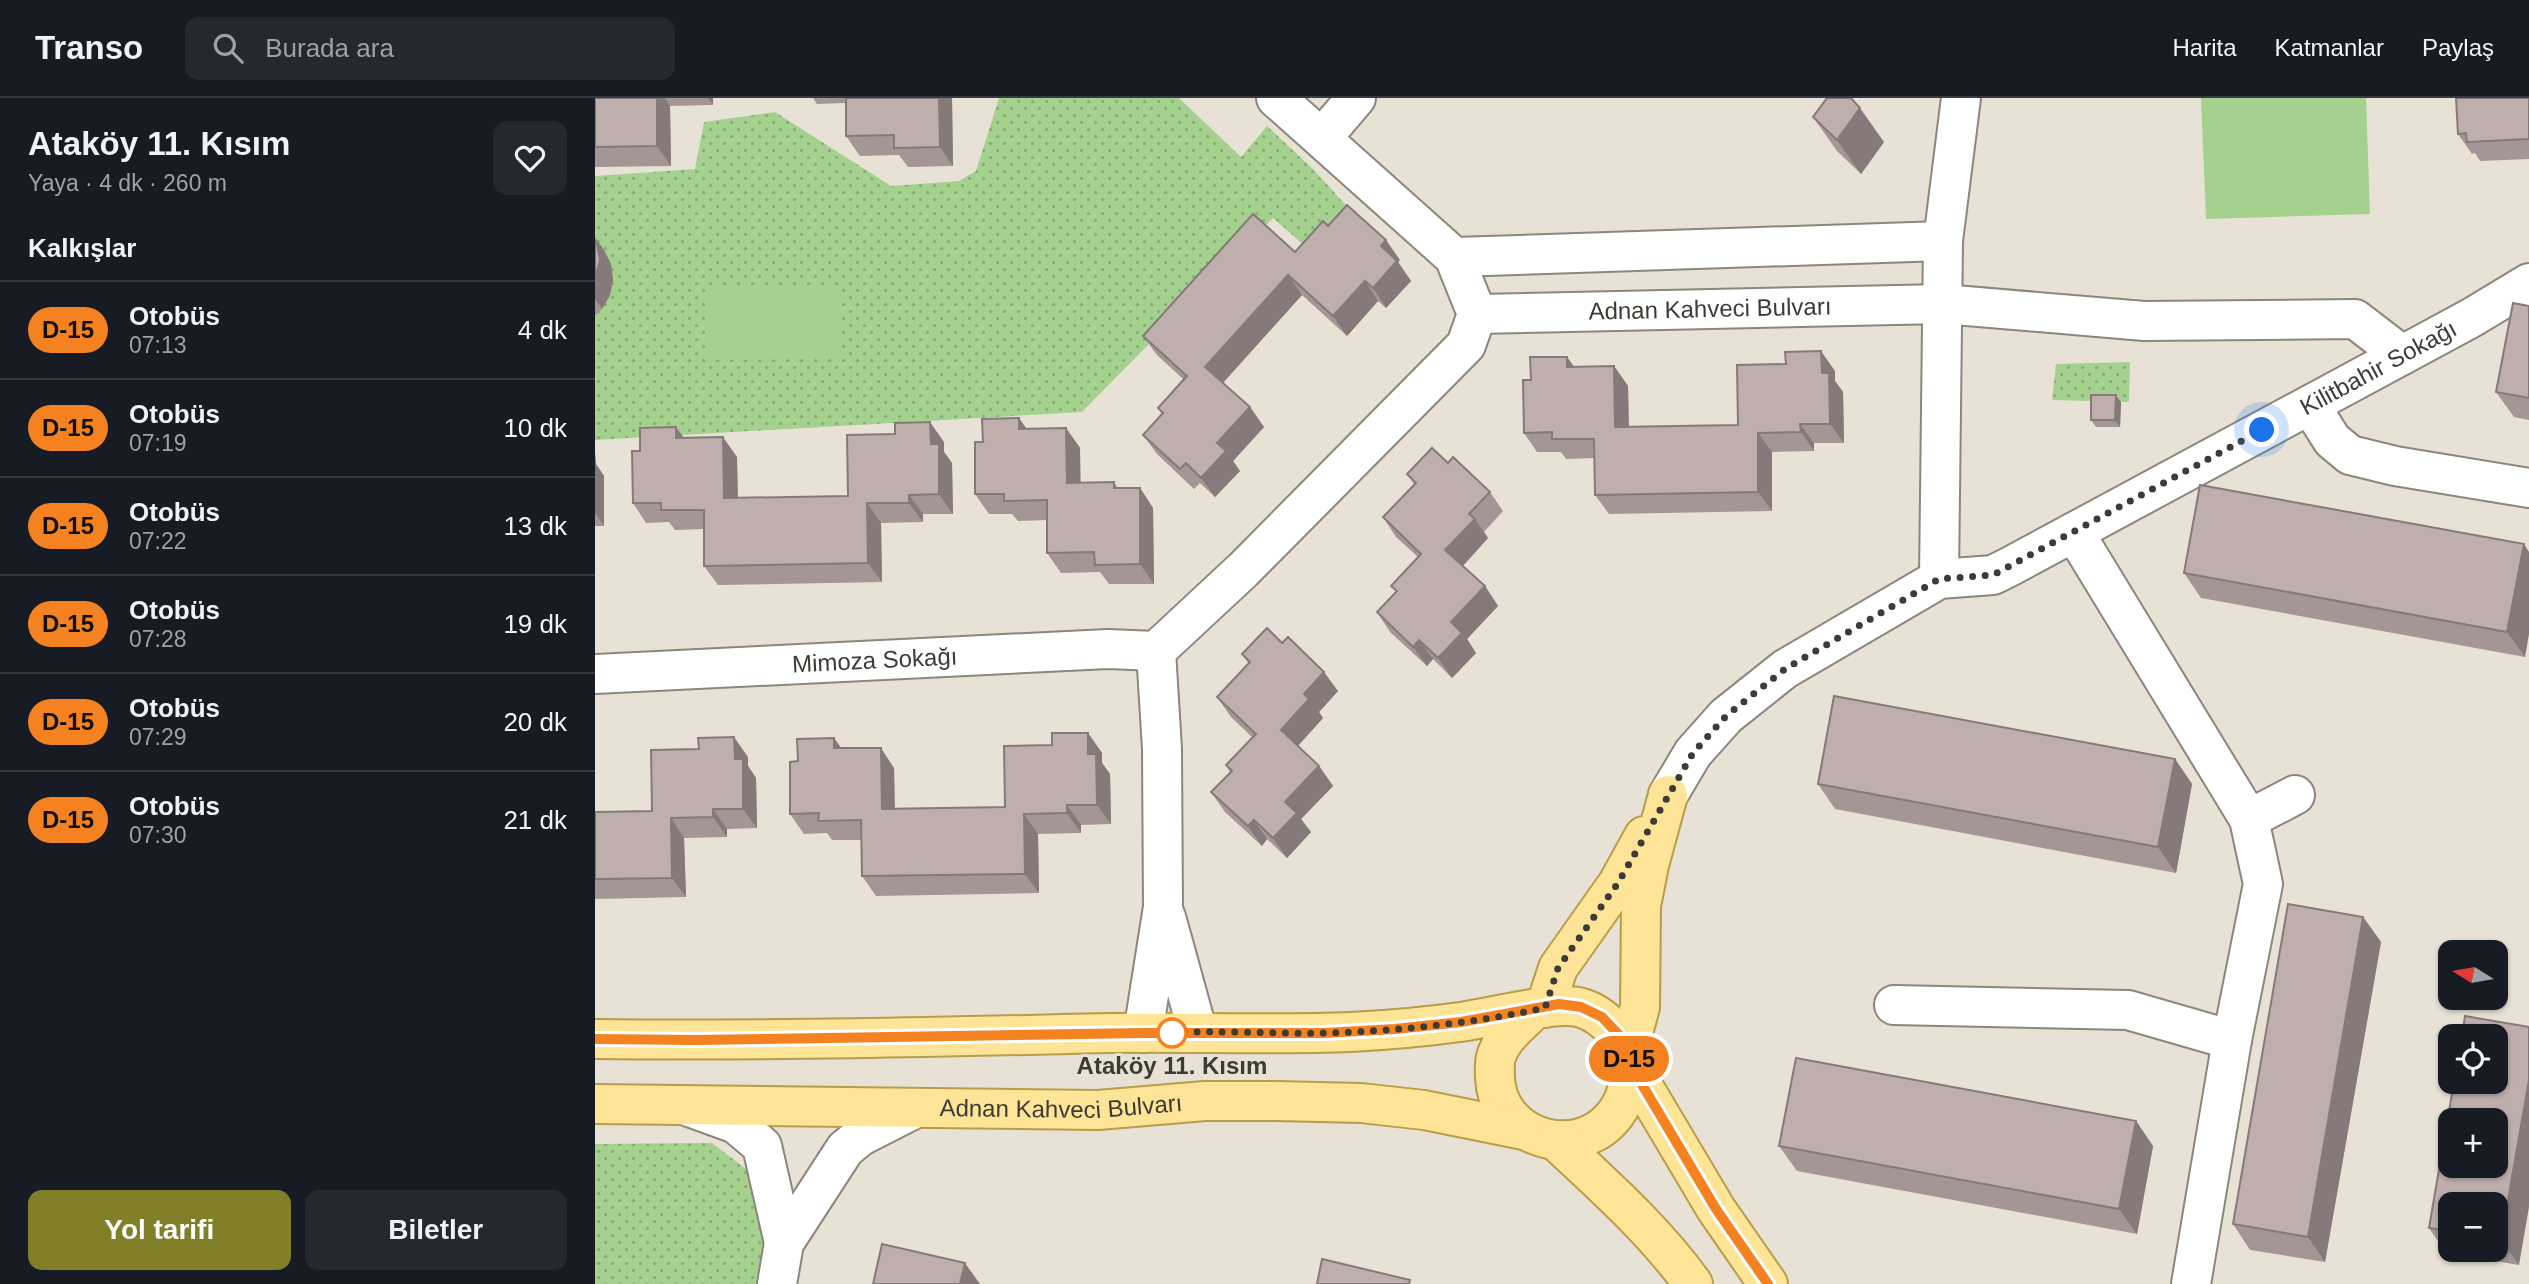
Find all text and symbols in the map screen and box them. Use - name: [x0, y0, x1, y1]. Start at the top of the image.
- search box: [185, 17, 675, 80]
- text: Transo: [35, 29, 143, 66]
- icon: search: [209, 29, 247, 67]
- text: Burada ara: [265, 33, 394, 63]
- text: Harita: [2173, 34, 2237, 61]
- text: Katmanlar: [2275, 34, 2384, 61]
- text: Paylaş: [2422, 34, 2494, 61]
- button: heart: [493, 121, 567, 195]
- text: Ataköy 11. Kısım: [28, 125, 290, 162]
- text: Yaya · 4 dk · 260 m: [28, 170, 227, 196]
- text: Kalkışlar: [28, 233, 136, 263]
- street label: Adnan Kahveci Bulvarı: [1588, 292, 1832, 325]
- text: Otobüs: [129, 301, 220, 331]
- street label: Kilitbahir Sokağı: [2295, 314, 2461, 421]
- text: 4 dk: [518, 315, 567, 345]
- text: D-15: [42, 316, 94, 343]
- text: 07:13: [129, 332, 187, 358]
- text: Otobüs: [129, 399, 220, 429]
- your location: [2244, 412, 2279, 447]
- text: 10 dk: [503, 413, 567, 443]
- text: D-15: [42, 414, 94, 441]
- text: 07:19: [129, 430, 187, 456]
- text: Otobüs: [129, 497, 220, 527]
- text: 13 dk: [503, 511, 567, 541]
- text: D-15: [42, 512, 94, 539]
- text: 07:22: [129, 528, 187, 554]
- text: Otobüs: [129, 595, 220, 625]
- text: 19 dk: [503, 609, 567, 639]
- text: D-15: [42, 610, 94, 637]
- text: 07:28: [129, 626, 187, 652]
- street label: Mimoza Sokağı: [791, 642, 958, 677]
- text: Otobüs: [129, 693, 220, 723]
- text: 20 dk: [503, 707, 567, 737]
- text: D-15: [42, 708, 94, 735]
- text: 07:29: [129, 724, 187, 750]
- text: Otobüs: [129, 791, 220, 821]
- text: 21 dk: [503, 805, 567, 835]
- text: D-15: [42, 806, 94, 833]
- text: 07:30: [129, 822, 187, 848]
- north arrow: [2438, 940, 2508, 1010]
- map controls: [2438, 940, 2508, 1262]
- marker: Ataköy 11. Kısım: [1157, 1018, 1187, 1048]
- button: locate: [2438, 1024, 2508, 1094]
- line badge: D-15: [1580, 1036, 1678, 1082]
- text: D-15: [1603, 1045, 1655, 1072]
- place label: Ataköy 11. Kısım: [1077, 1052, 1267, 1079]
- street label: Adnan Kahveci Bulvarı: [939, 1089, 1183, 1123]
- button: +: [2438, 1108, 2508, 1178]
- button: Yol tarifi: [28, 1190, 291, 1270]
- button: Biletler: [305, 1190, 567, 1270]
- button: −: [2438, 1192, 2508, 1262]

